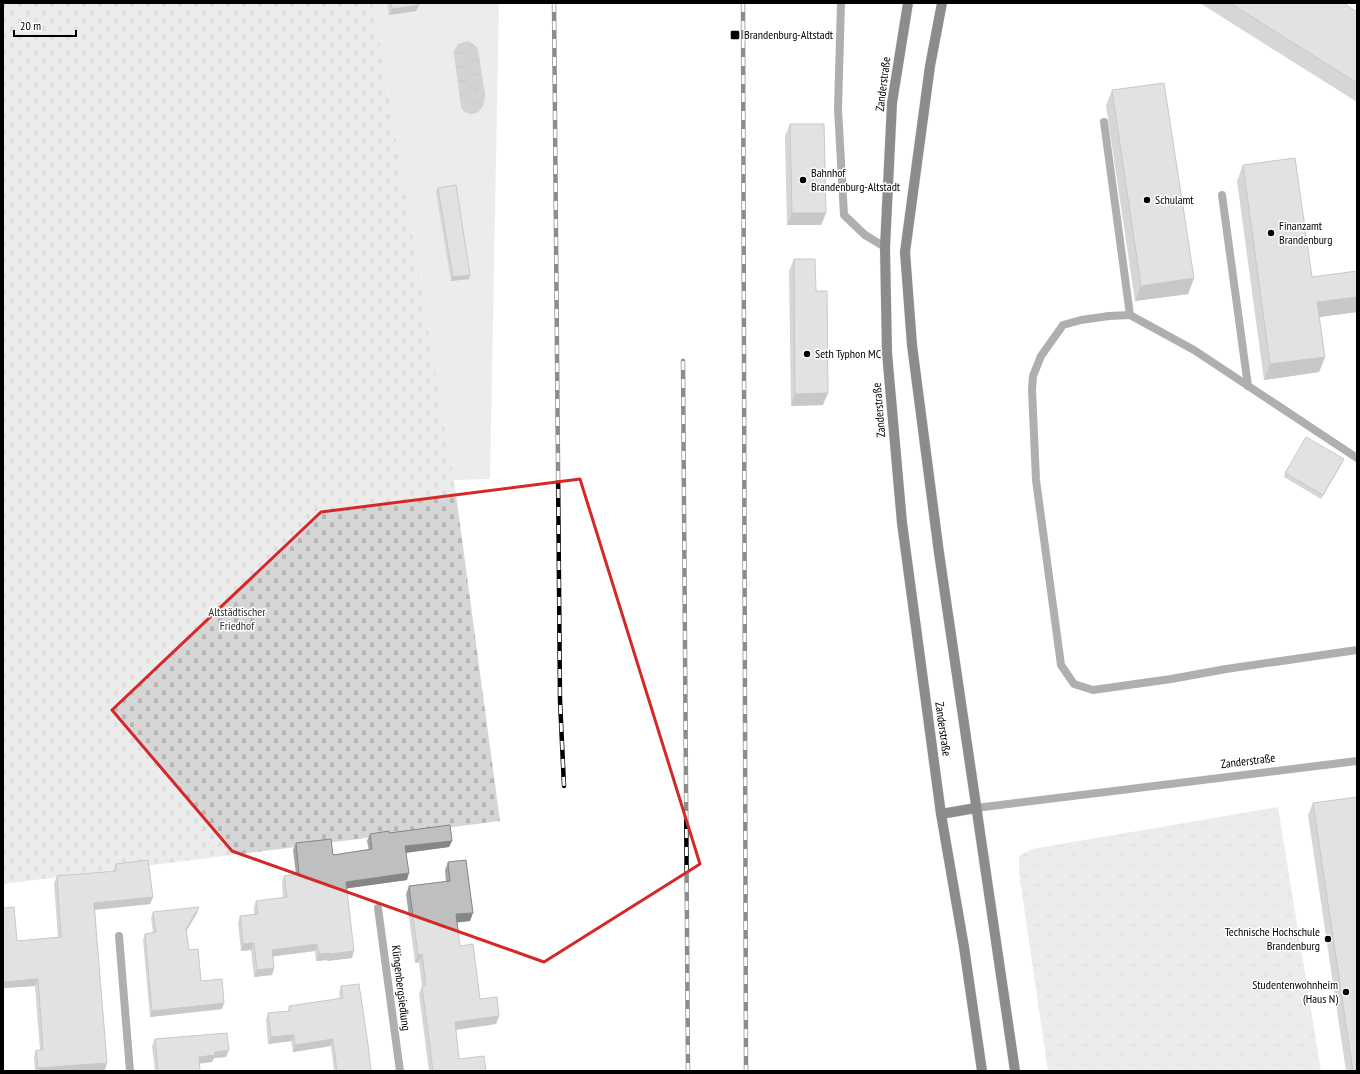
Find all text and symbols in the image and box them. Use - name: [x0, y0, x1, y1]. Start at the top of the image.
- scale bar: [14, 12, 76, 38]
- text: 20 m: [20, 18, 41, 33]
- place label: Brandenburg-Altstadt: [744, 27, 834, 42]
- marker: Brandenburg-Altstadt: [729, 29, 741, 41]
- street label: Zanderstraße: [872, 56, 893, 112]
- place label: Bahnhof Brandenburg-Altstadt: [811, 165, 901, 194]
- marker: Bahnhof Brandenburg-Altstadt: [798, 175, 808, 185]
- place label: Schulamt: [1155, 192, 1194, 207]
- marker: Schulamt: [1142, 195, 1152, 205]
- place label: Finanzamt Brandenburg: [1279, 218, 1332, 247]
- marker: Finanzamt Brandenburg: [1266, 228, 1276, 238]
- place label: Seth Typhon MC: [815, 346, 882, 361]
- marker: Seth Typhon MC: [802, 349, 812, 359]
- street label: Zanderstraße: [869, 382, 888, 438]
- park label: Altstädtischer Friedhof: [209, 604, 266, 633]
- street label: Zanderstraße: [932, 701, 955, 757]
- street label: Zanderstraße: [1220, 750, 1276, 771]
- place label: Technische Hochschule Brandenburg: [1225, 924, 1320, 953]
- marker: Technische Hochschule Brandenburg: [1323, 934, 1333, 944]
- street label: Klingenbergsiedlung: [389, 944, 414, 1031]
- place label: Studentenwohnheim (Haus N): [1252, 977, 1338, 1006]
- marker: Studentenwohnheim (Haus N): [1341, 987, 1351, 997]

